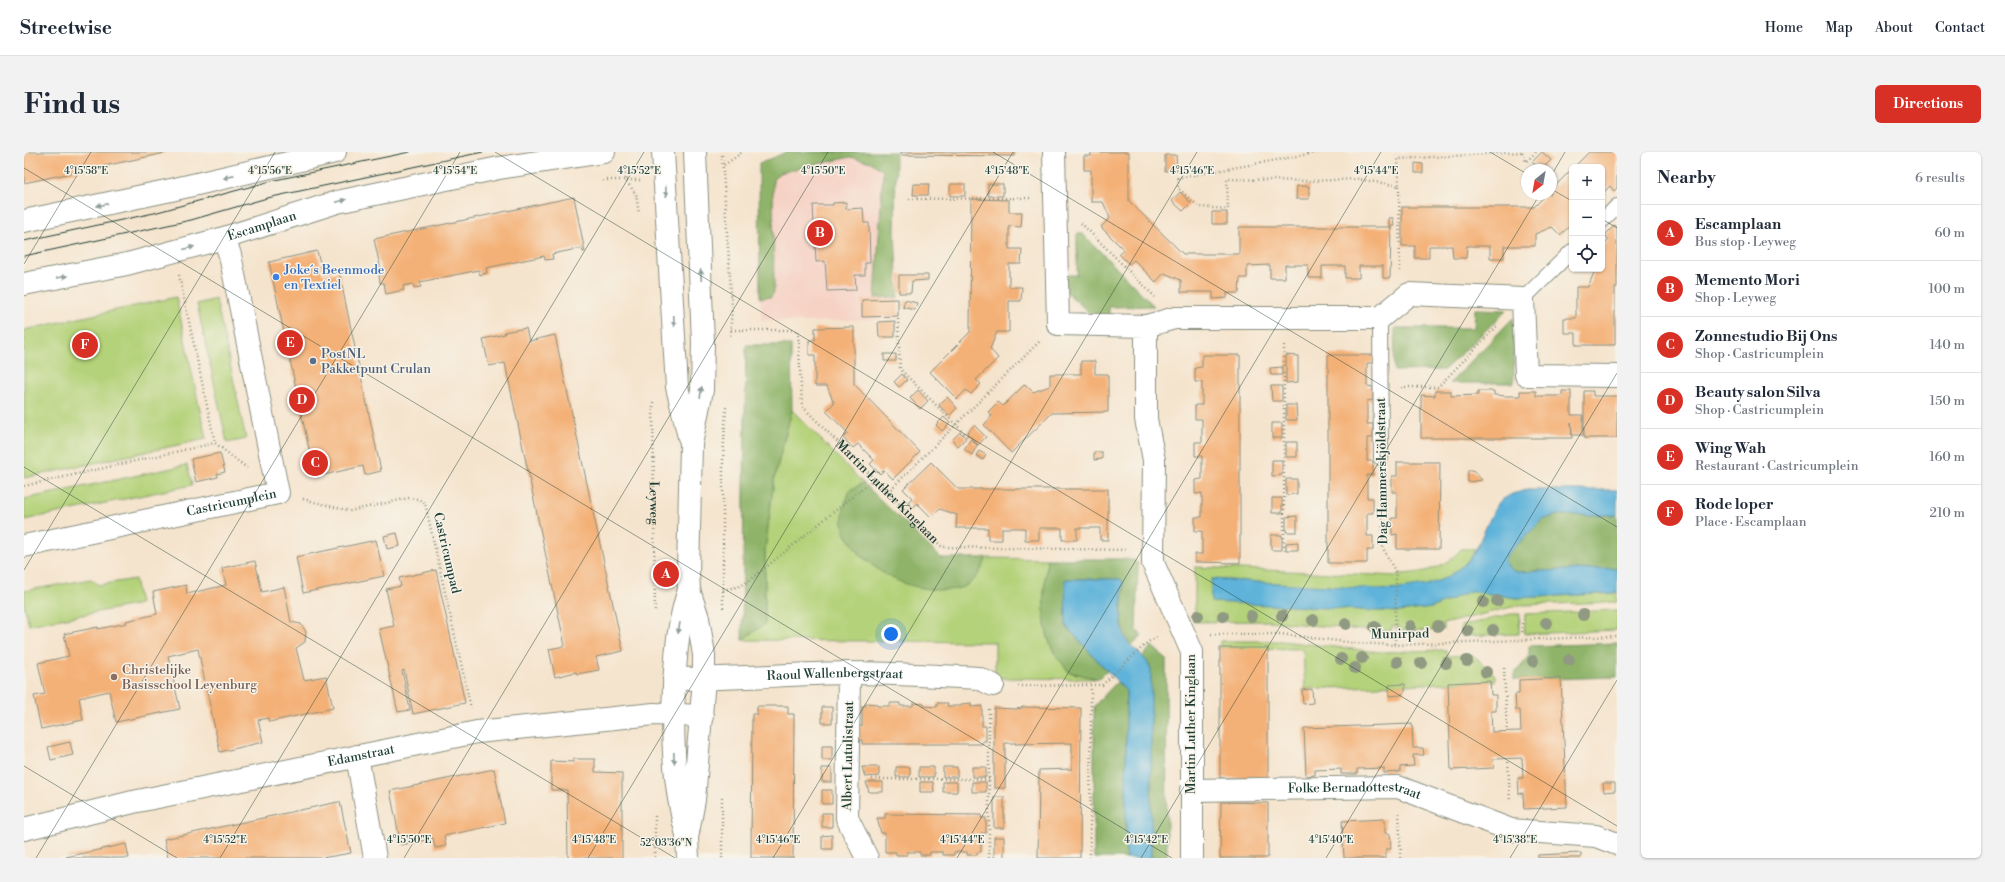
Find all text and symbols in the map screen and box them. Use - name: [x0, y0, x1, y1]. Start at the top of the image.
- text: Streetwise: [20, 16, 112, 40]
- text: Home: [1765, 19, 1803, 37]
- text: Map: [1825, 19, 1853, 37]
- text: About: [1875, 19, 1913, 37]
- text: Contact: [1935, 19, 1985, 37]
- button: Directions: [1875, 85, 1981, 123]
- text: Find us: [24, 87, 120, 122]
- north arrow: [1521, 164, 1557, 200]
- map controls: [1569, 164, 1605, 272]
- button: +: [1569, 164, 1605, 200]
- text: 4°15'58"E: [64, 165, 108, 177]
- text: 4°15'56"E: [248, 165, 292, 177]
- text: 4°15'54"E: [433, 165, 477, 177]
- text: 4°15'52"E: [617, 165, 661, 177]
- text: 4°15'50"E: [801, 165, 845, 177]
- text: 4°15'48"E: [985, 165, 1029, 177]
- text: 4°15'46"E: [1170, 165, 1214, 177]
- text: 4°15'44"E: [1354, 165, 1398, 177]
- text: Nearby: [1657, 167, 1716, 189]
- text: 6 results: [1915, 170, 1965, 186]
- one-way arrow: [223, 174, 236, 180]
- one-way arrow: [663, 185, 670, 197]
- one-way arrow: [335, 198, 347, 204]
- button: −: [1569, 200, 1605, 236]
- one-way arrow: [96, 202, 109, 208]
- street label: Escamplaan: [225, 207, 298, 244]
- text: Escamplaan: [1695, 215, 1781, 234]
- pin: B: [807, 218, 833, 248]
- text: A: [1665, 225, 1675, 241]
- text: 60 m: [1934, 225, 1965, 241]
- text: Bus stop · Leyweg: [1695, 234, 1796, 250]
- button: locate: [1569, 236, 1605, 272]
- one-way arrow: [183, 244, 195, 250]
- place label: Joke´s Beenmode en Textiel: [283, 262, 385, 293]
- one-way arrow: [697, 269, 704, 281]
- text: Memento Mori: [1695, 271, 1800, 290]
- marker: Joke´s Beenmode en Textiel: [271, 272, 281, 282]
- one-way arrow: [56, 273, 68, 279]
- text: B: [1665, 281, 1675, 297]
- text: 100 m: [1929, 281, 1965, 297]
- text: Shop · Leyweg: [1695, 290, 1776, 306]
- one-way arrow: [670, 315, 677, 327]
- text: Zonnestudio Bij Ons: [1695, 327, 1837, 346]
- pin: E: [277, 328, 303, 358]
- pin: F: [72, 330, 98, 360]
- text: C: [1665, 337, 1675, 353]
- text: 140 m: [1929, 337, 1965, 353]
- place label: PostNL Pakketpunt Crulan: [321, 346, 431, 377]
- text: Shop · Castricumplein: [1695, 346, 1824, 362]
- marker: PostNL Pakketpunt Crulan: [308, 356, 318, 366]
- text: Beauty salon Silva: [1695, 383, 1821, 402]
- pin: D: [289, 385, 315, 415]
- one-way arrow: [698, 386, 704, 398]
- text: D: [1665, 393, 1675, 409]
- text: 150 m: [1930, 393, 1965, 409]
- street label: Dag Hammerskjöldstraat: [1373, 397, 1391, 545]
- text: Shop · Castricumplein: [1695, 402, 1824, 418]
- street label: Martin Luther Kinglaan: [832, 437, 942, 547]
- text: Wing Wah: [1695, 439, 1766, 458]
- pin: C: [302, 448, 328, 478]
- text: E: [1665, 449, 1675, 465]
- text: 160 m: [1929, 449, 1965, 465]
- text: Restaurant · Castricumplein: [1695, 458, 1858, 474]
- street label: Leyweg: [646, 481, 662, 525]
- street label: Castricumplein: [185, 485, 278, 520]
- text: Rode loper: [1695, 495, 1774, 514]
- text: F: [1665, 505, 1675, 521]
- text: 210 m: [1930, 505, 1965, 521]
- street label: Castricumpad: [430, 511, 464, 596]
- text: Place · Escamplaan: [1695, 514, 1806, 530]
- pin: A: [653, 559, 679, 589]
- one-way arrow: [675, 622, 681, 634]
- your location: [881, 624, 901, 644]
- street label: Munirpad: [1371, 625, 1430, 643]
- street label: Martin Luther Kinglaan: [1183, 654, 1199, 794]
- place label: Christelijke Basisschool Leyenburg: [121, 662, 257, 693]
- street label: Raoul Wallenbergstraat: [766, 665, 904, 684]
- marker: Christelijke Basisschool Leyenburg: [109, 672, 119, 682]
- street label: Albert Lutulistraat: [839, 701, 857, 812]
- street label: Edamstraat: [326, 741, 396, 770]
- one-way arrow: [671, 752, 677, 765]
- street label: Folke Bernadottestraat: [1288, 779, 1424, 803]
- text: 4°15'52"E: [203, 834, 247, 846]
- text: 4°15'50"E: [387, 834, 431, 846]
- text: 4°15'48"E: [572, 834, 616, 846]
- text: 4°15'46"E: [756, 834, 800, 846]
- text: 4°15'44"E: [940, 834, 984, 846]
- text: 4°15'42"E: [1124, 834, 1168, 846]
- text: 4°15'40"E: [1308, 834, 1354, 846]
- text: 4°15'38"E: [1493, 834, 1537, 846]
- text: 52°03'36"N: [640, 837, 693, 849]

